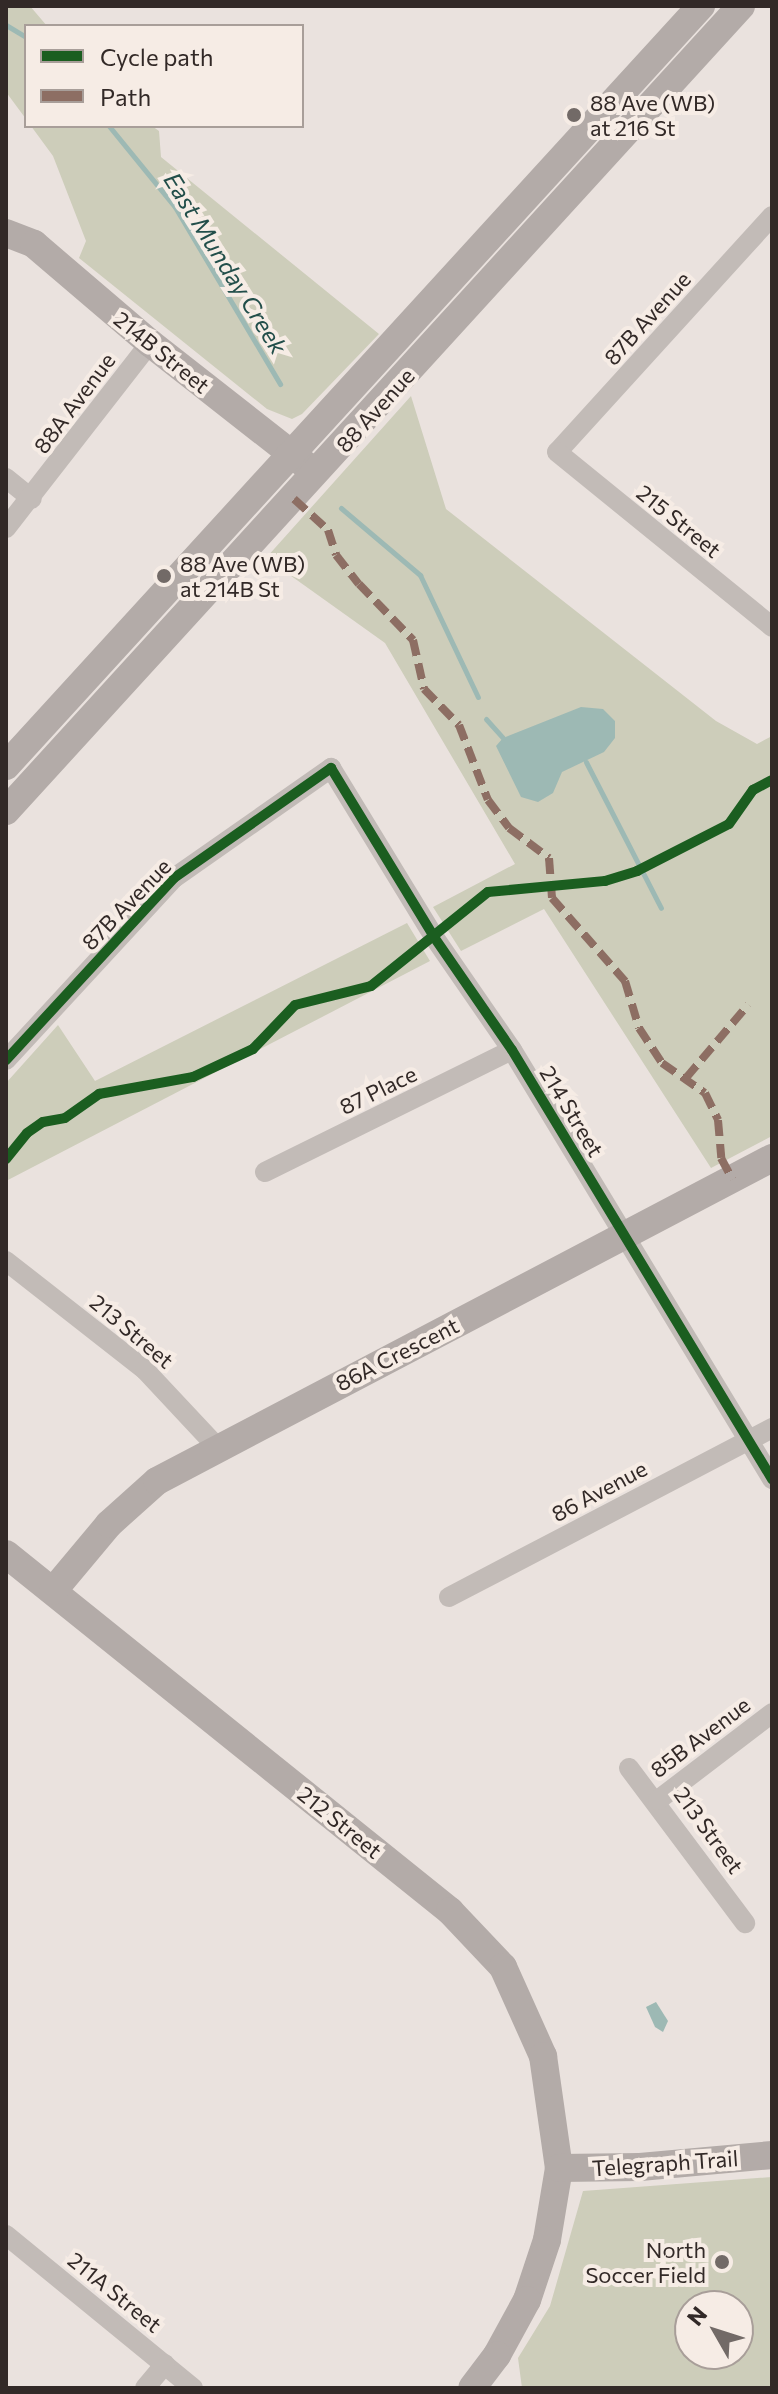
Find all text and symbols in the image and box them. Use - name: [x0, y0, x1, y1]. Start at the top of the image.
- legend: [24, 24, 304, 128]
- text: Cycle path: [100, 42, 214, 71]
- text: Path: [100, 82, 151, 111]
- place label: 88 Ave (WB) at 216 St: [590, 89, 715, 140]
- marker: 88 Ave (WB) at 216 St: [565, 106, 583, 124]
- water label: East Munday Creek: [158, 167, 294, 359]
- street label: 87B Avenue: [598, 266, 696, 370]
- street label: 214B Street: [109, 305, 215, 399]
- street label: 88A Avenue: [28, 348, 120, 458]
- street label: 88 Avenue: [330, 362, 420, 458]
- street label: 215 Street: [632, 479, 726, 563]
- place label: 88 Ave (WB) at 214B St: [180, 550, 305, 602]
- marker: 88 Ave (WB) at 214B St: [155, 567, 173, 585]
- street label: 87B Avenue: [76, 853, 176, 955]
- street label: 87 Place: [335, 1060, 421, 1120]
- street label: 214 Street: [535, 1061, 609, 1161]
- street label: 213 Street: [85, 1289, 179, 1373]
- street label: 86A Crescent: [331, 1312, 463, 1396]
- street label: 86 Avenue: [547, 1455, 651, 1527]
- street label: 85B Avenue: [645, 1691, 755, 1783]
- street label: 212 Street: [293, 1780, 387, 1864]
- street label: 213 Street: [669, 1782, 749, 1878]
- street label: Telegraph Trail: [591, 2145, 739, 2181]
- place label: North Soccer Field: [585, 2236, 706, 2288]
- street label: 211A Street: [63, 2246, 167, 2338]
- marker: North Soccer Field: [713, 2253, 731, 2271]
- north arrow: [674, 2290, 754, 2370]
- text: N: [681, 2301, 712, 2331]

